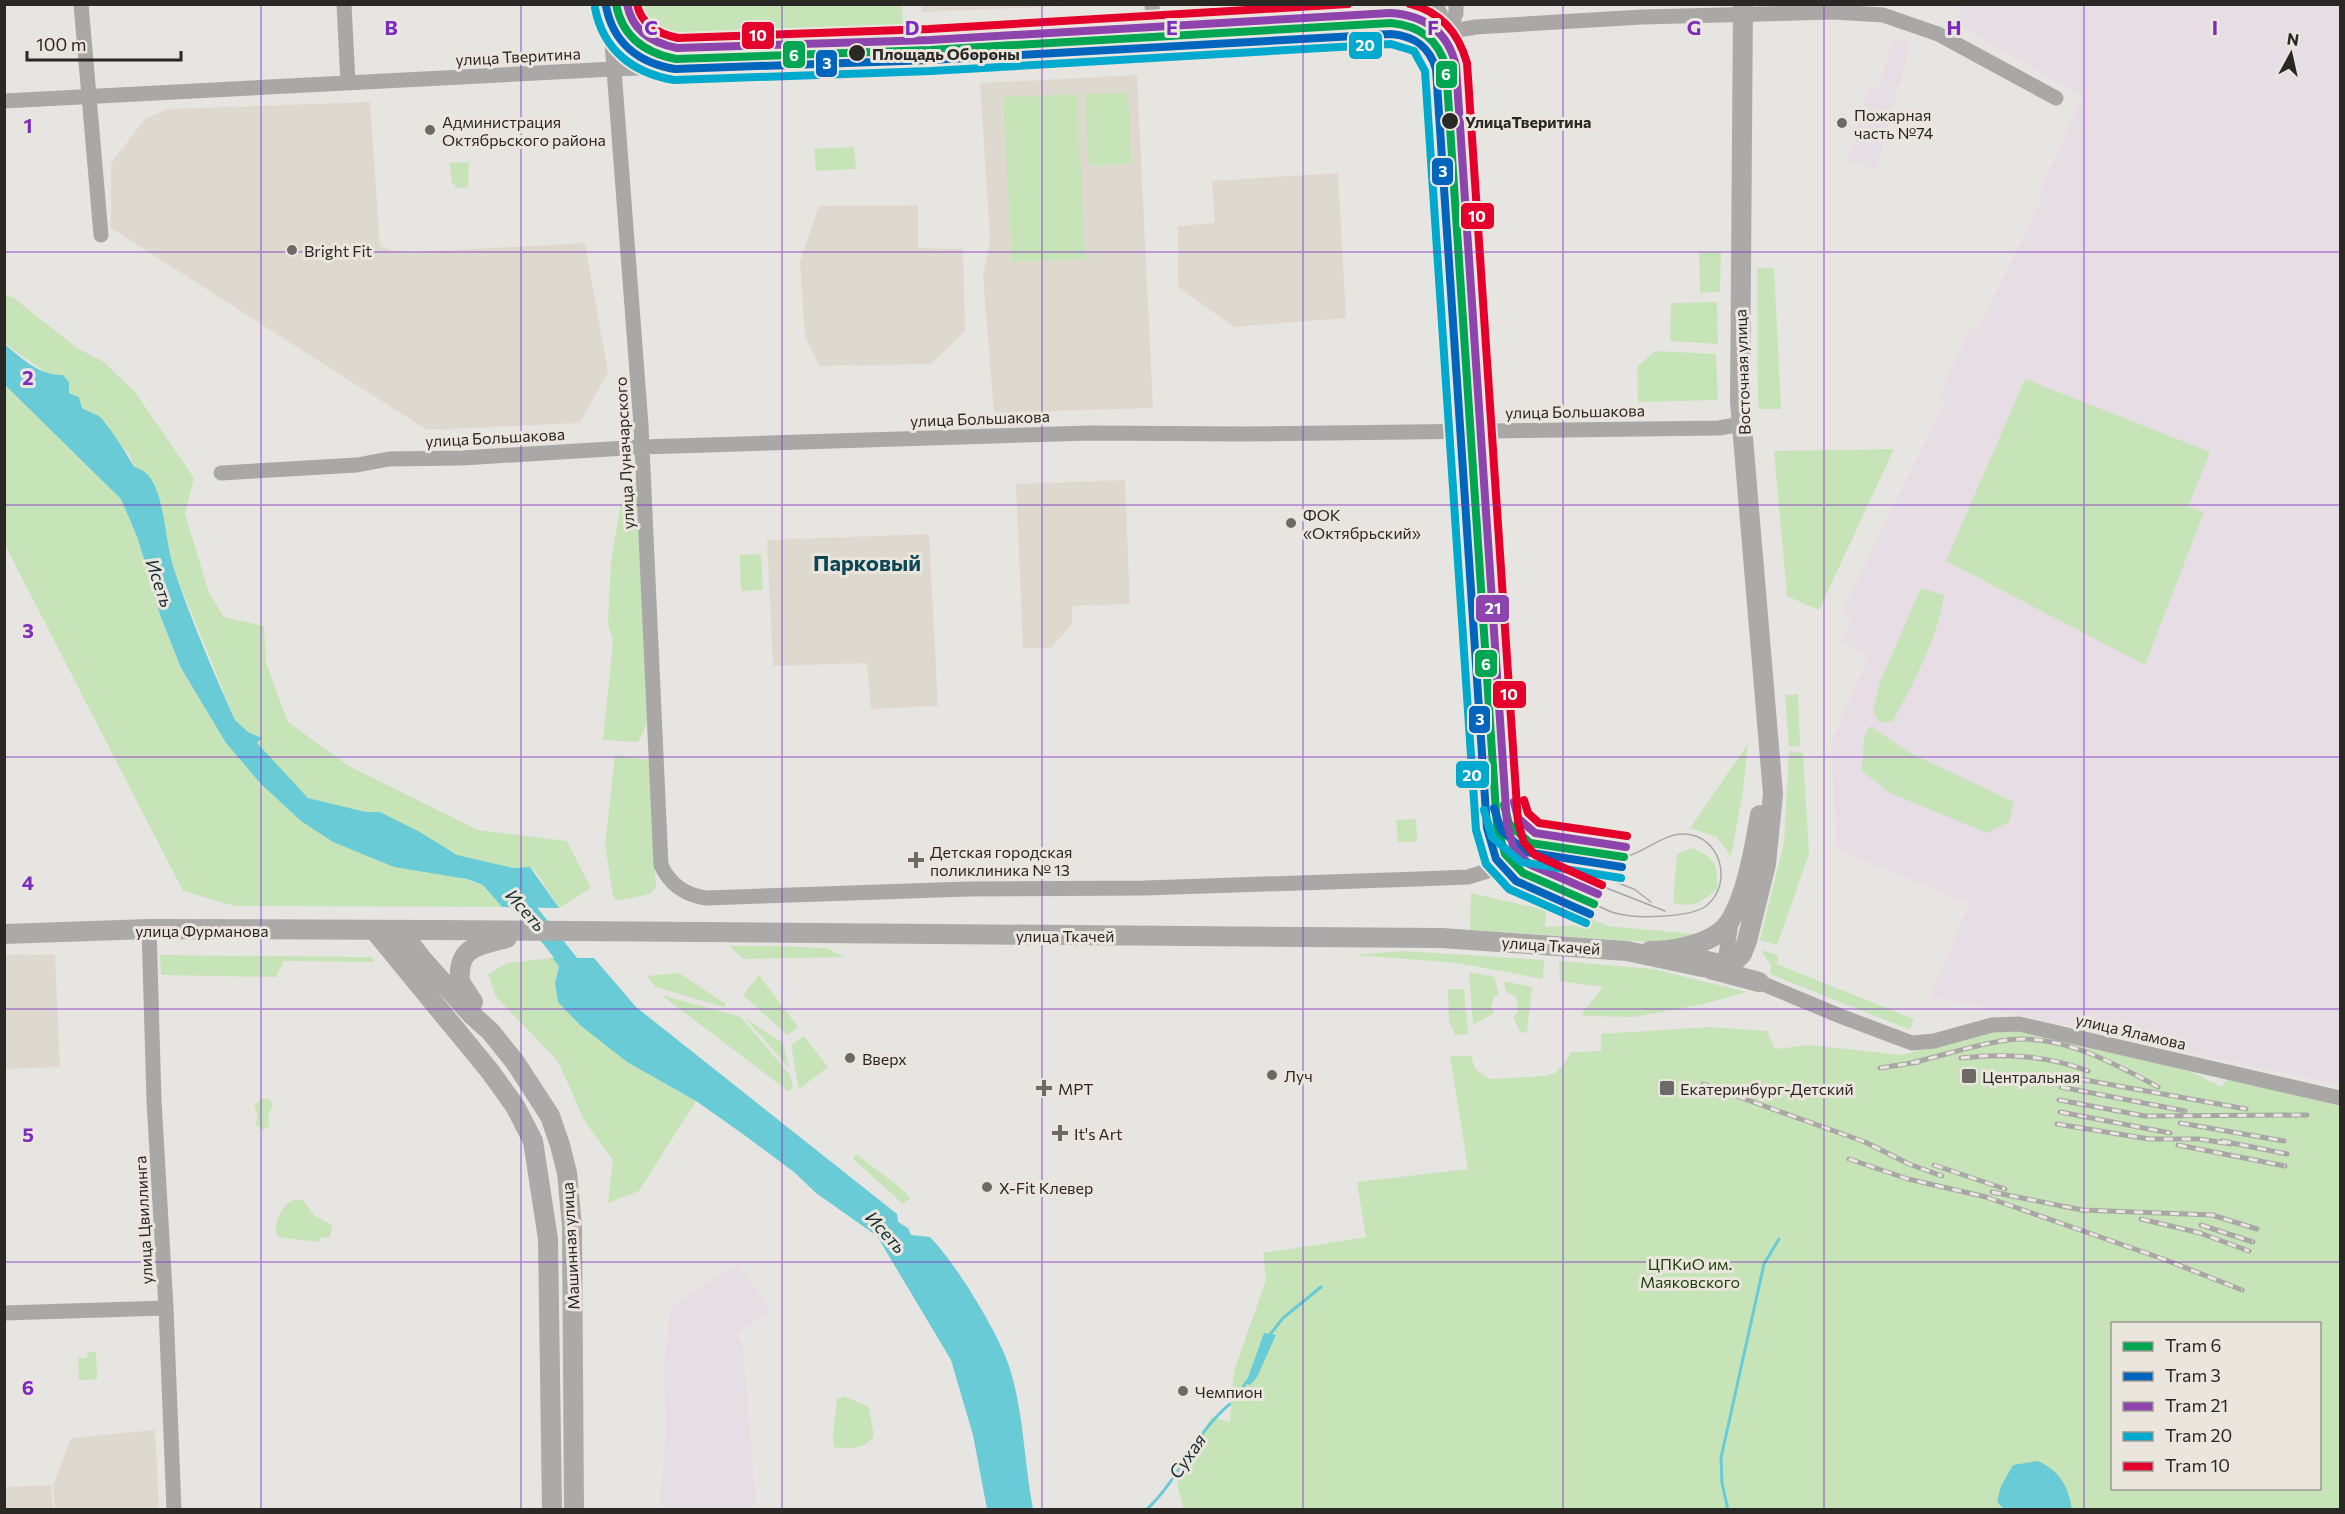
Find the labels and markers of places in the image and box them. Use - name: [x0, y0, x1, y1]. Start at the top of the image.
- marker: Площадь Обороны: [847, 43, 867, 63]
- place label: Площадь Обороны: [872, 44, 1020, 63]
- place label: Пожарная часть №74: [1854, 105, 1934, 142]
- marker: УлицаТверитина: [1440, 111, 1460, 131]
- place label: Администрация Октябрьского района: [442, 112, 606, 149]
- place label: УлицаТверитина: [1465, 112, 1591, 131]
- marker: Пожарная часть №74: [1835, 116, 1849, 130]
- marker: Администрация Октябрьского района: [423, 123, 437, 137]
- place label: Bright Fit: [304, 241, 373, 260]
- marker: Bright Fit: [285, 243, 299, 257]
- place label: ФОК «Октябрьский»: [1303, 505, 1421, 542]
- marker: ФОК «Октябрьский»: [1284, 516, 1298, 530]
- place label: Детская городская поликлиника № 13: [930, 842, 1072, 879]
- marker: Детская городская поликлиника № 13: [907, 851, 925, 869]
- place label: Вверх: [862, 1049, 907, 1068]
- marker: Вверх: [843, 1051, 857, 1065]
- place label: Луч: [1284, 1066, 1313, 1085]
- marker: Центральная: [1960, 1067, 1978, 1085]
- place label: Центральная: [1982, 1067, 2080, 1086]
- marker: Луч: [1265, 1068, 1279, 1082]
- marker: МРТ: [1035, 1079, 1053, 1097]
- place label: МРТ: [1058, 1079, 1094, 1098]
- marker: Екатеринбург-Детский: [1658, 1079, 1676, 1097]
- place label: Екатеринбург-Детский: [1680, 1079, 1854, 1098]
- marker: It's Art: [1051, 1124, 1069, 1142]
- place label: It's Art: [1074, 1124, 1123, 1143]
- place label: X-Fit Клевер: [999, 1178, 1093, 1197]
- marker: X-Fit Клевер: [980, 1180, 994, 1194]
- place label: Чемпион: [1195, 1382, 1263, 1401]
- marker: Чемпион: [1176, 1384, 1190, 1398]

